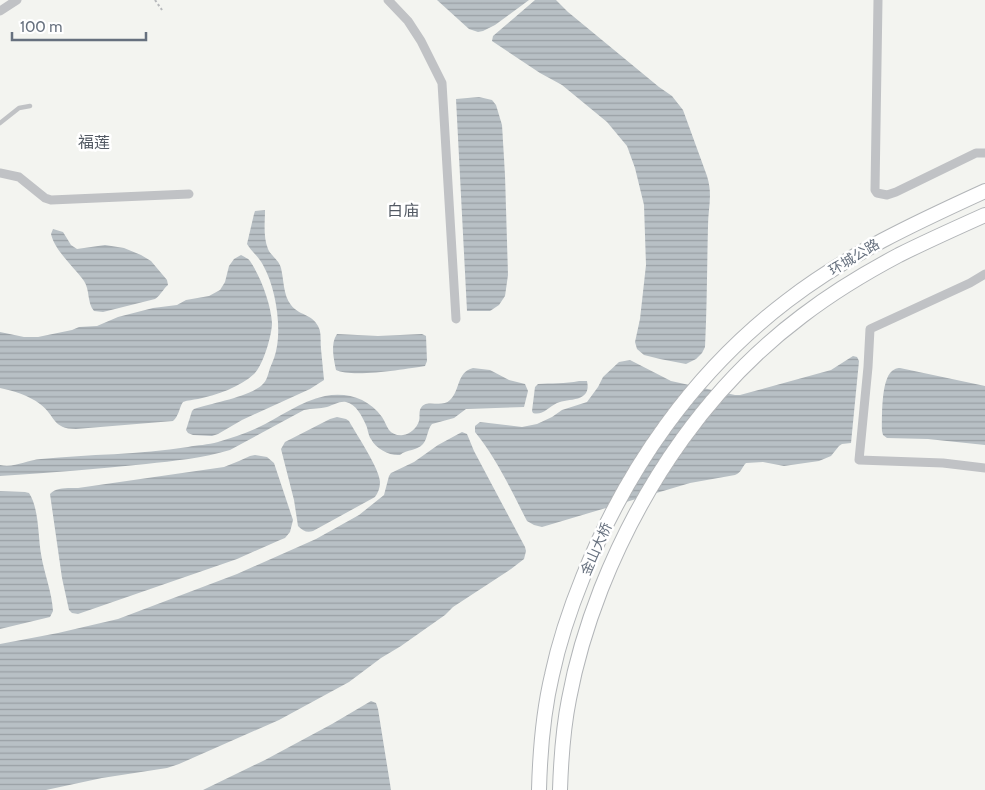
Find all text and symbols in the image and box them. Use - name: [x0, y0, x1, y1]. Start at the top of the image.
- scale bar: [12, 10, 146, 42]
- text: 100 m: [20, 18, 62, 36]
- district label: 福莲: [78, 133, 110, 152]
- district label: 白庙: [387, 201, 419, 220]
- street label: 环城公路: [825, 235, 883, 279]
- street label: 金山大桥: [576, 520, 616, 578]

